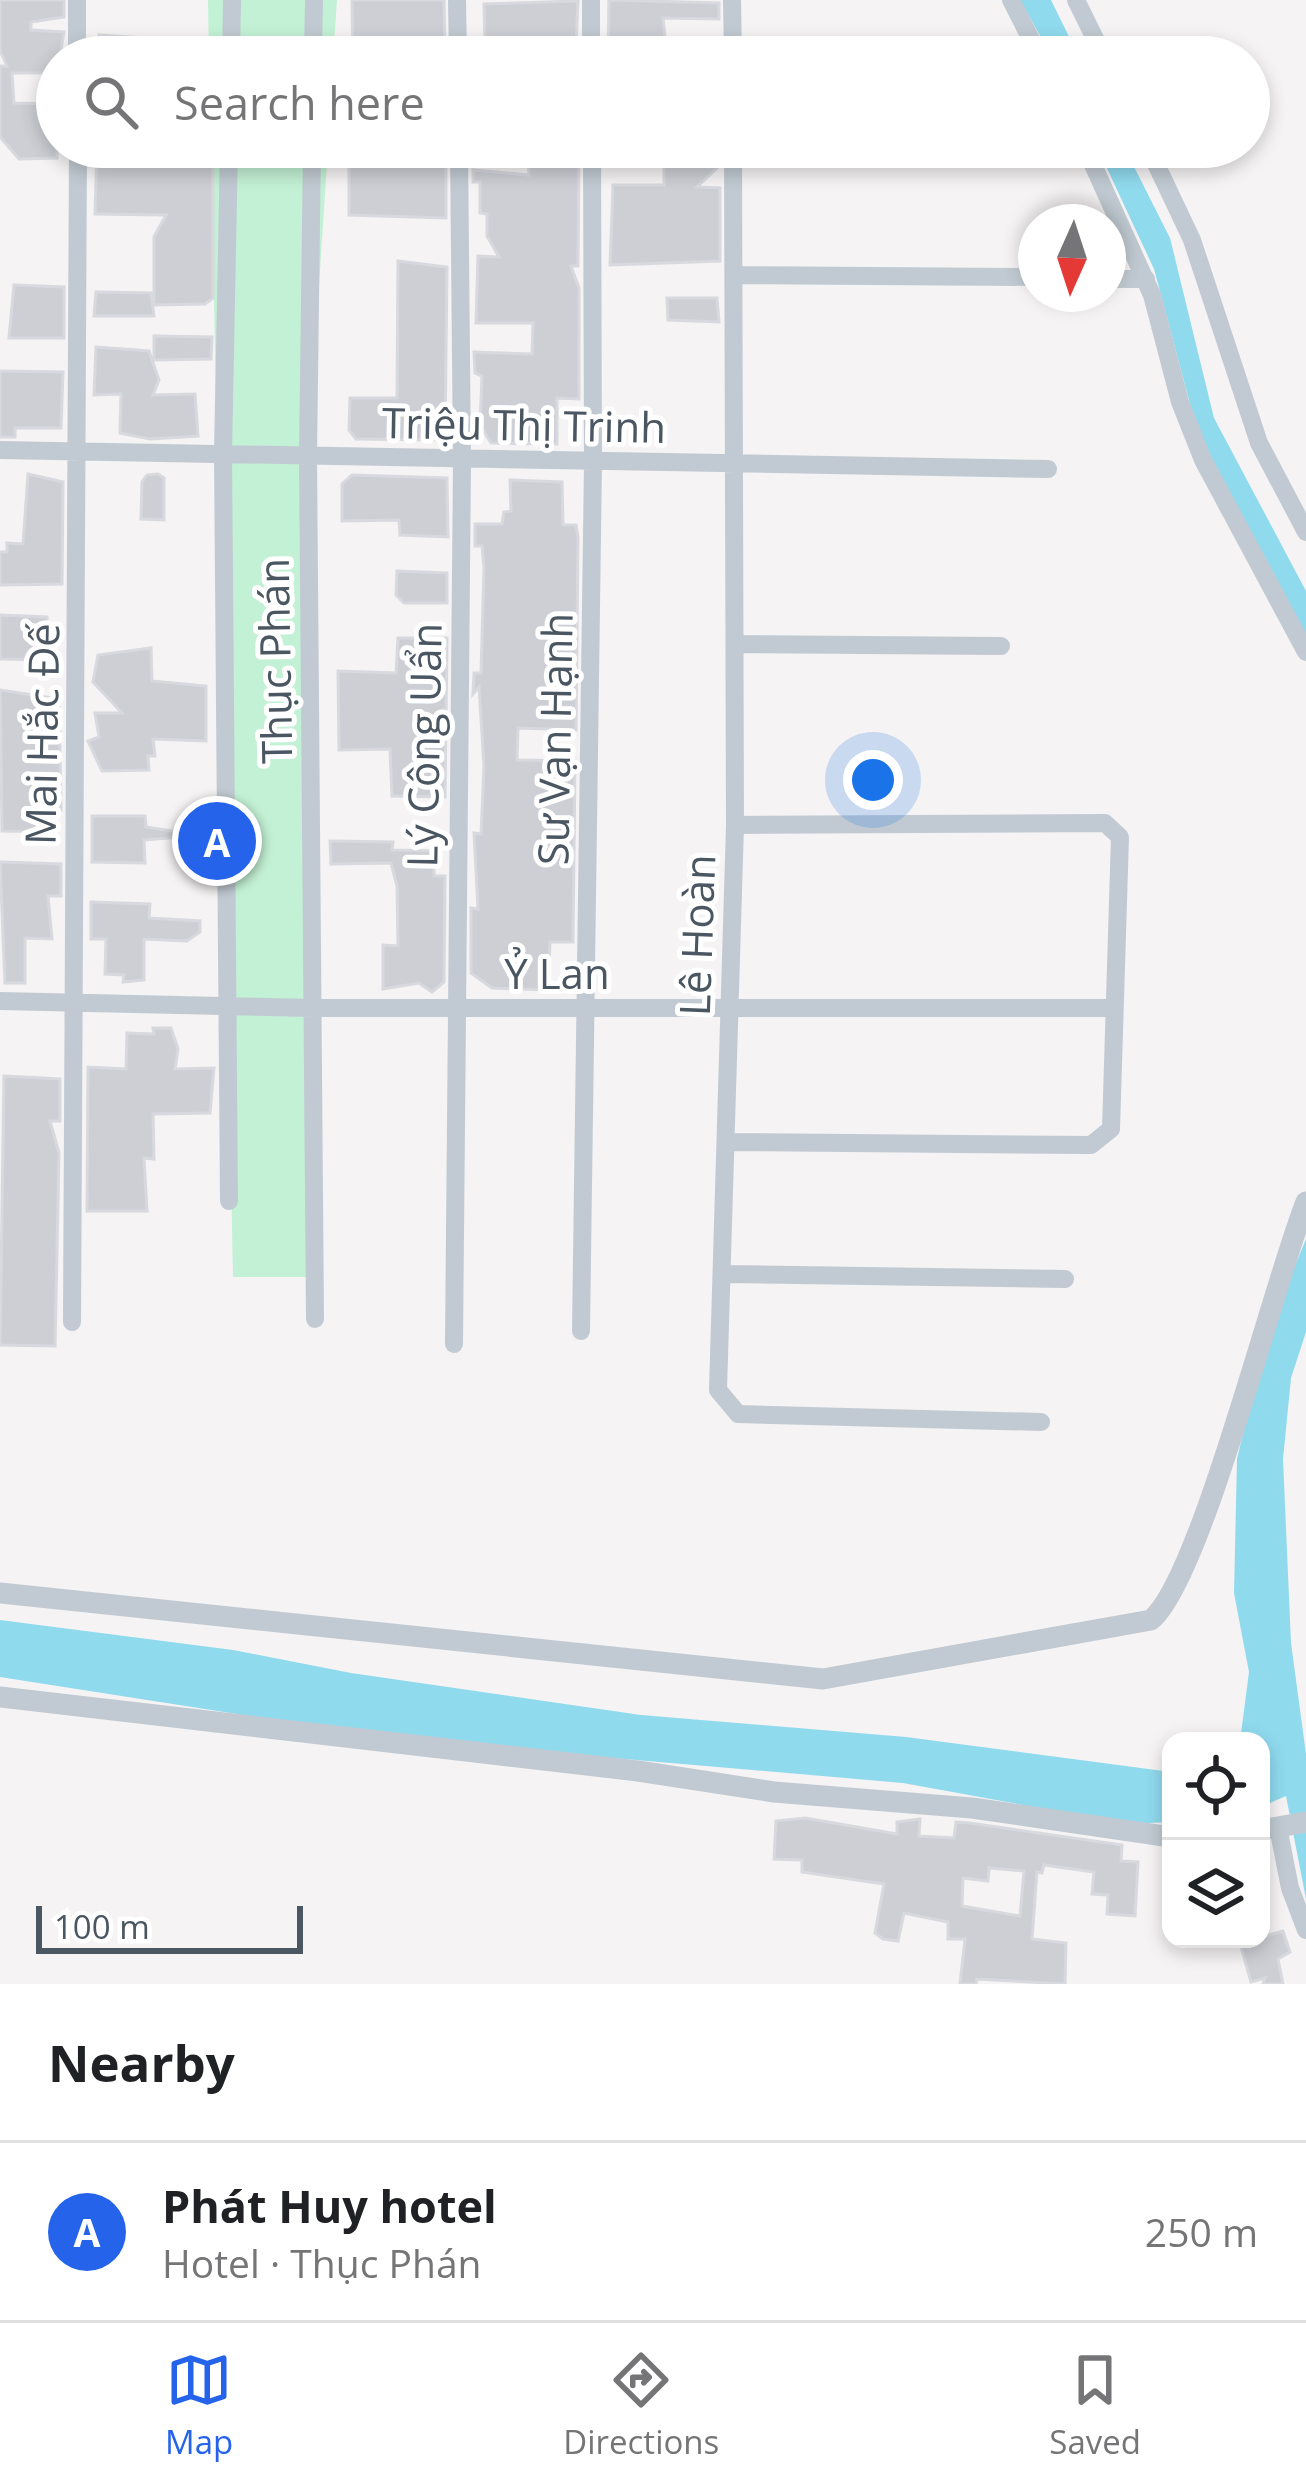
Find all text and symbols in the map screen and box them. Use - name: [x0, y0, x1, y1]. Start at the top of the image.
- search box: [36, 36, 1270, 168]
- icon: search: [78, 69, 144, 135]
- text: Search here: [174, 72, 425, 133]
- north arrow: [1018, 204, 1126, 312]
- street label: Triệu Thị Trinh: [382, 393, 666, 455]
- street label: Thục Phán: [244, 558, 304, 764]
- street label: Sư Vạn Hạnh: [523, 612, 585, 866]
- street label: Lý Công Uẩn: [392, 622, 454, 868]
- street label: Mai Hắc Đế: [11, 623, 71, 845]
- your location: [843, 750, 903, 810]
- pin: A: [178, 796, 256, 886]
- street label: Lê Hoàn: [665, 853, 727, 1017]
- street label: Ỷ Lan: [504, 944, 610, 1001]
- map controls: [1162, 1732, 1270, 1948]
- button: locate: [1162, 1732, 1270, 1840]
- button: layers: [1162, 1840, 1270, 1948]
- scale bar: [36, 1900, 303, 1953]
- text: 100 m: [54, 1904, 150, 1949]
- text: Nearby: [48, 2027, 235, 2097]
- text: Phát Huy hotel: [162, 2175, 497, 2236]
- text: A: [74, 2205, 100, 2258]
- text: 250 m: [1145, 2205, 1258, 2258]
- text: Hotel · Thục Phán: [162, 2236, 481, 2289]
- tab: Map: [165, 2347, 233, 2464]
- tab: Directions: [563, 2347, 719, 2464]
- tab: Saved: [1049, 2347, 1141, 2464]

